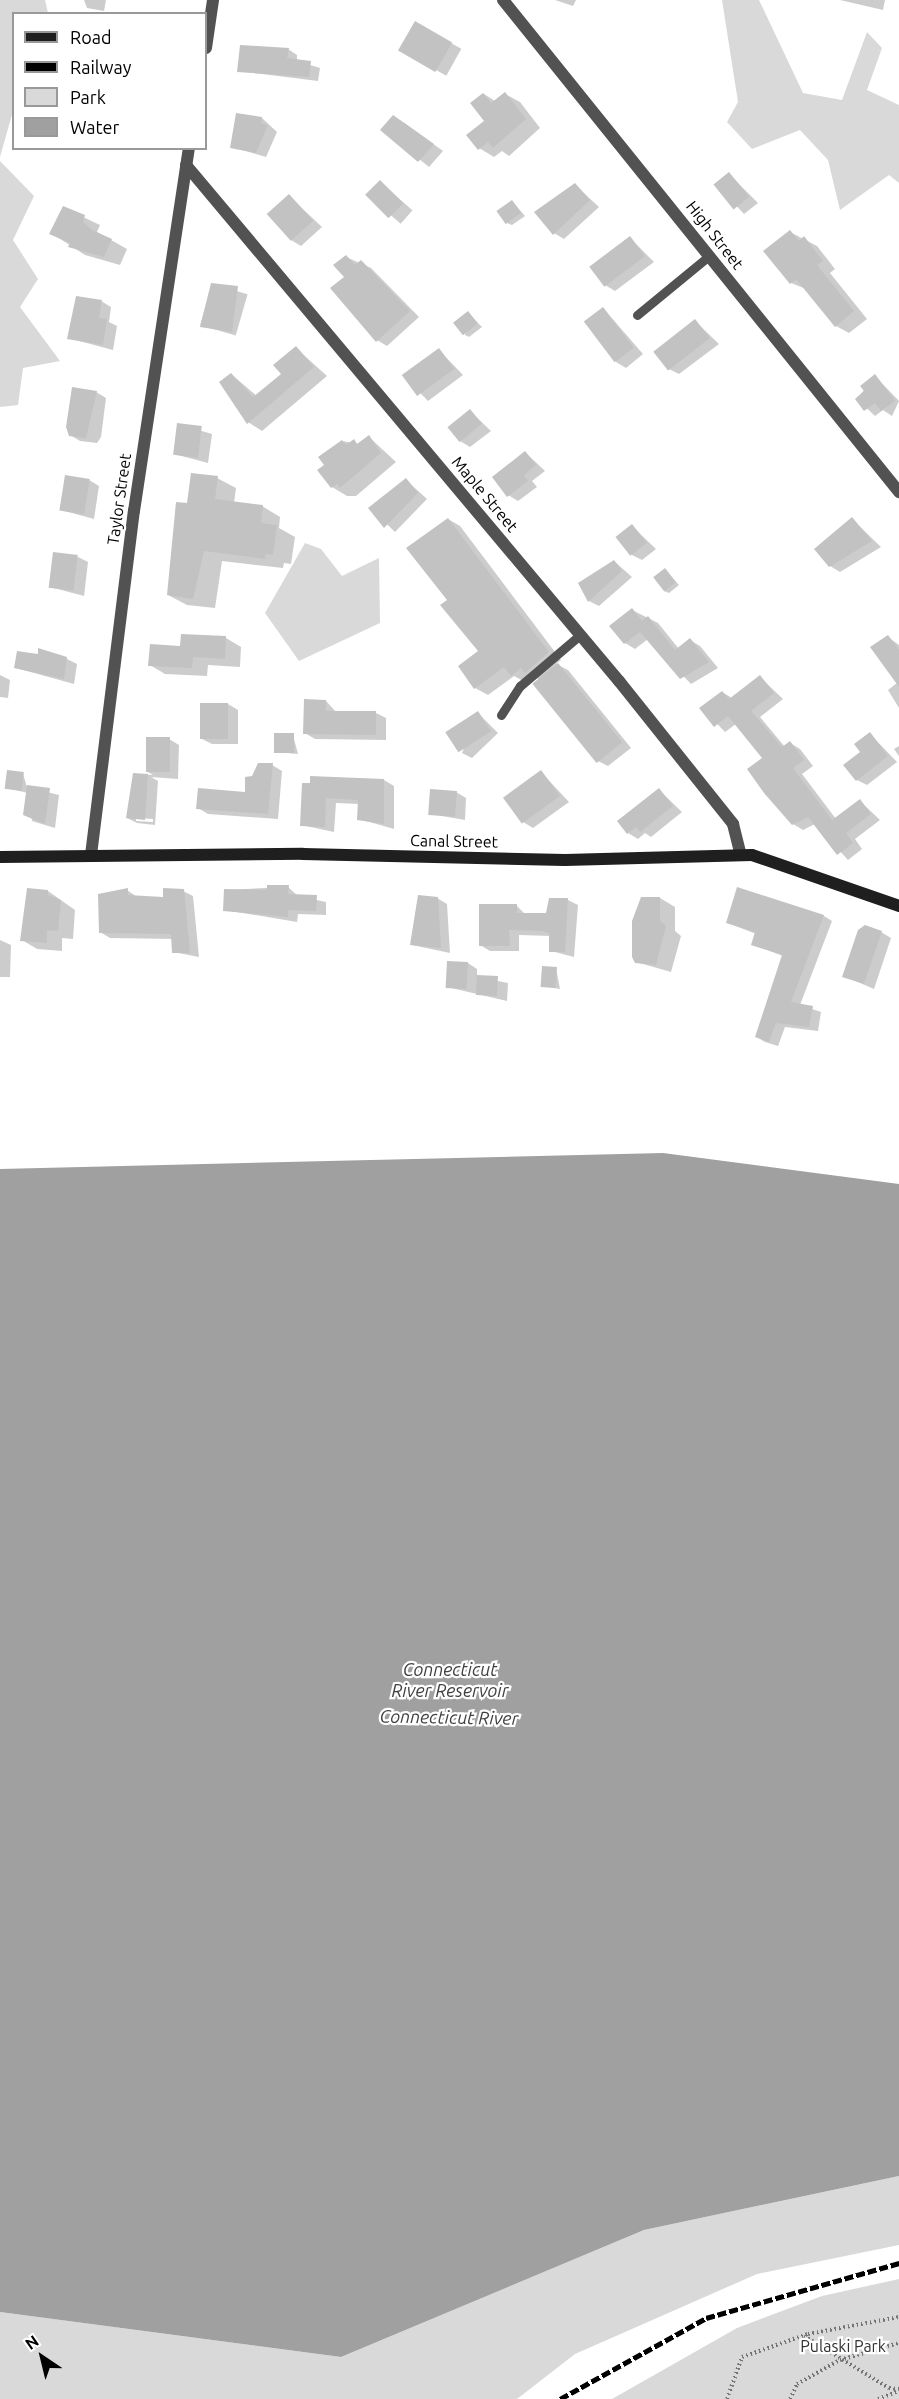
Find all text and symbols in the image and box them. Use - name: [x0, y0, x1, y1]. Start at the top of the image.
- legend: [12, 12, 207, 150]
- text: Road: [70, 27, 112, 47]
- text: Railway: [70, 57, 131, 77]
- text: Park: [70, 87, 106, 107]
- text: Water: [70, 117, 119, 137]
- street label: High Street: [682, 197, 748, 273]
- street label: Taylor Street: [103, 452, 135, 546]
- street label: Maple Street: [448, 452, 522, 536]
- street label: Canal Street: [410, 831, 498, 851]
- water label: Connecticut River Reservoir: [391, 1659, 509, 1702]
- water label: Connecticut River: [379, 1705, 519, 1729]
- north arrow: [12, 2327, 72, 2387]
- text: N: [22, 2331, 42, 2353]
- park label: Pulaski Park: [800, 2336, 886, 2356]

